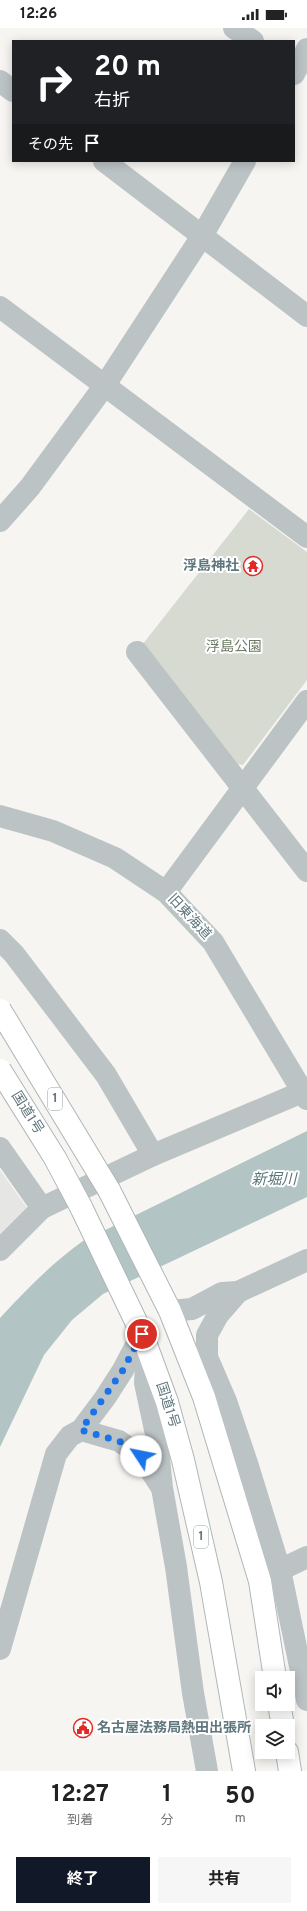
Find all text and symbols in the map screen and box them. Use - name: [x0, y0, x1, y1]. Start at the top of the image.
- text: 12:26: [20, 5, 57, 24]
- text: 20 m: [94, 50, 161, 86]
- icon: right: [28, 56, 80, 108]
- text: 右折: [94, 90, 130, 113]
- icon: arrive: [81, 132, 103, 154]
- text: その先: [28, 136, 73, 155]
- temple icon: 浮島神社: [242, 555, 264, 577]
- place label: 浮島神社: [183, 557, 239, 575]
- park label: 浮島公園: [206, 639, 262, 656]
- street label: 旧東海道: [164, 891, 214, 943]
- street label: 国道1号: [7, 1088, 47, 1138]
- road number: 1: [48, 1088, 62, 1110]
- water label: 新堀川: [251, 1171, 298, 1190]
- pin: [125, 1317, 159, 1351]
- icon: arrive: [131, 1323, 153, 1345]
- street label: 国道1号: [152, 1380, 182, 1430]
- position arrow: [120, 1435, 162, 1477]
- road number: 1: [194, 1526, 208, 1548]
- map controls: [255, 1671, 295, 1759]
- button: sound: [255, 1671, 295, 1711]
- public building icon: 名古屋法務局熱田出張所: [72, 1717, 94, 1739]
- place label: 名古屋法務局熱田出張所: [97, 1719, 251, 1737]
- button: layers: [255, 1719, 295, 1759]
- text: 12:27: [52, 1780, 109, 1810]
- text: 1: [162, 1780, 172, 1810]
- text: 50: [225, 1782, 255, 1812]
- text: m: [235, 1811, 246, 1827]
- text: 到着: [67, 1813, 93, 1829]
- text: 分: [160, 1813, 174, 1829]
- button: 終了: [16, 1857, 150, 1903]
- button: 共有: [158, 1857, 291, 1903]

